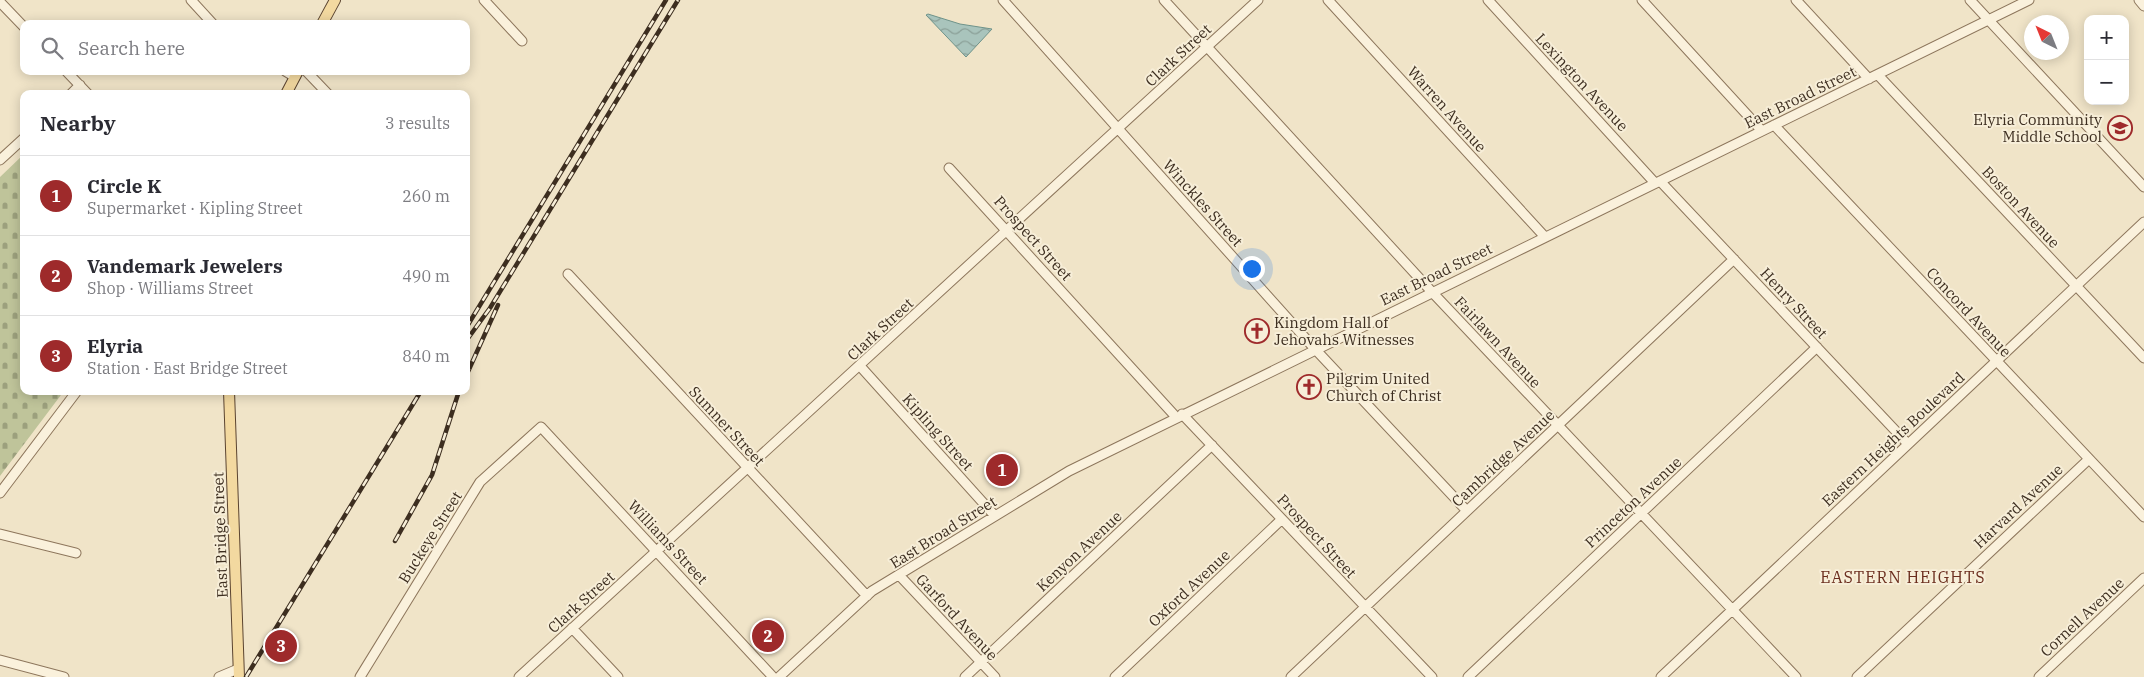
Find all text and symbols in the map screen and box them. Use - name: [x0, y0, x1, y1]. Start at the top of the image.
- north arrow: [2024, 15, 2069, 60]
- map controls: [2084, 15, 2129, 105]
- button: +: [2084, 15, 2129, 60]
- search box: [20, 20, 470, 75]
- street label: Clark Street: [1141, 20, 1215, 90]
- street label: Lexington Avenue: [1532, 29, 1632, 135]
- icon: search: [38, 34, 66, 62]
- text: Search here: [78, 36, 185, 60]
- button: −: [2084, 60, 2129, 105]
- street label: Warren Avenue: [1403, 62, 1491, 156]
- street label: East Broad Street: [1741, 62, 1859, 132]
- text: Nearby: [40, 109, 116, 137]
- place label: Elyria Community Middle School: [1973, 110, 2102, 146]
- text: 3 results: [385, 113, 450, 133]
- school or university icon: Elyria Community Middle School: [2107, 115, 2133, 141]
- street label: Winckles Street: [1159, 156, 1247, 250]
- street label: Boston Avenue: [1978, 162, 2064, 252]
- text: Circle K: [87, 174, 161, 198]
- text: 1: [51, 186, 61, 206]
- text: 260 m: [402, 186, 450, 206]
- street label: Prospect Street: [990, 192, 1076, 284]
- text: Supermarket · Kipling Street: [87, 198, 303, 218]
- street label: East Broad Street: [1377, 239, 1495, 309]
- text: Vandemark Jewelers: [87, 254, 283, 278]
- your location: [1239, 256, 1265, 282]
- street label: Concord Avenue: [1923, 263, 2015, 361]
- street label: Henry Street: [1756, 264, 1832, 342]
- text: 2: [51, 266, 61, 286]
- text: 490 m: [402, 266, 450, 286]
- text: Shop · Williams Street: [87, 278, 253, 298]
- street label: Fairlawn Avenue: [1451, 292, 1545, 392]
- street label: Clark Street: [843, 294, 917, 364]
- place label: Kingdom Hall of Jehovahs Witnesses: [1274, 313, 1414, 349]
- church icon: Kingdom Hall of Jehovahs Witnesses: [1244, 318, 1270, 344]
- text: Elyria: [87, 334, 143, 358]
- text: 3: [51, 346, 61, 366]
- text: 840 m: [402, 346, 450, 366]
- text: Station · East Bridge Street: [87, 358, 288, 378]
- street label: Eastern Heights Boulevard: [1818, 368, 1968, 510]
- place label: Pilgrim United Church of Christ: [1326, 369, 1442, 405]
- church icon: Pilgrim United Church of Christ: [1296, 374, 1322, 400]
- street label: Sumner Street: [685, 382, 769, 470]
- street label: Kipling Street: [898, 390, 978, 474]
- street label: Cambridge Avenue: [1448, 405, 1558, 511]
- pin: 1: [986, 451, 1018, 489]
- street label: Princeton Avenue: [1581, 452, 1685, 552]
- street label: Harvard Avenue: [1969, 460, 2067, 552]
- street label: East Bridge Street: [208, 472, 232, 598]
- street label: Buckeye Street: [394, 487, 466, 587]
- street label: Prospect Street: [1273, 490, 1361, 582]
- street label: East Broad Street: [886, 492, 1000, 572]
- street label: Williams Street: [624, 496, 712, 588]
- street label: Kenyon Avenue: [1032, 507, 1126, 595]
- street label: Oxford Avenue: [1144, 545, 1234, 631]
- street label: Clark Street: [544, 567, 618, 637]
- district label: EASTERN HEIGHTS: [1820, 567, 1986, 587]
- street label: Garford Avenue: [912, 570, 1002, 664]
- street label: Cornell Avenue: [2036, 573, 2128, 661]
- pin: 2: [752, 617, 784, 655]
- pin: 3: [265, 627, 297, 665]

